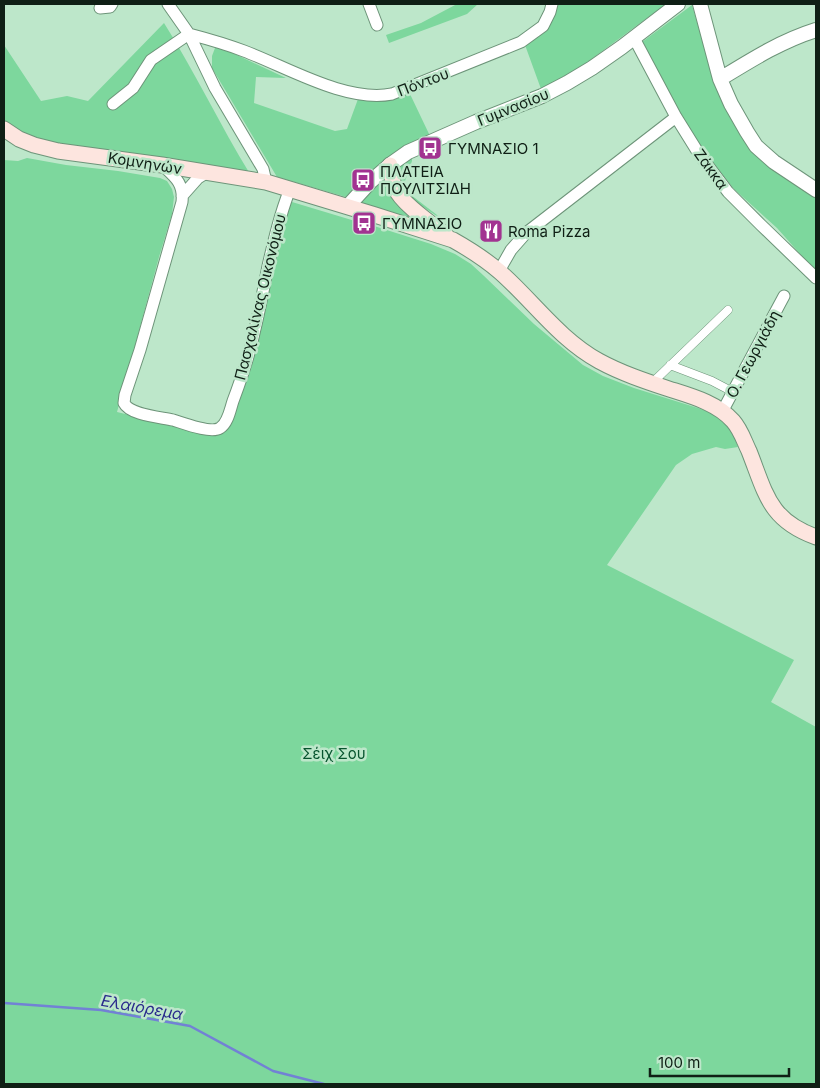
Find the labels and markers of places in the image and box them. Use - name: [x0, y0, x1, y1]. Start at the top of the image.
- bus stop icon: ΓΥΜΝΑΣΙΟ 1: [417, 135, 443, 161]
- place label: ΓΥΜΝΑΣΙΟ 1: [448, 139, 539, 158]
- place label: ΠΛΑΤΕΙΑ ΠΟΥΛΙΤΣΙΔΗ: [380, 162, 471, 198]
- bus stop icon: ΠΛΑΤΕΙΑ ΠΟΥΛΙΤΣΙΔΗ: [350, 167, 376, 193]
- bus stop icon: ΓΥΜΝΑΣΙΟ: [351, 210, 377, 236]
- place label: ΓΥΜΝΑΣΙΟ: [382, 214, 462, 233]
- restaurant icon: Roma Pizza: [478, 218, 504, 244]
- place label: Roma Pizza: [508, 222, 590, 241]

